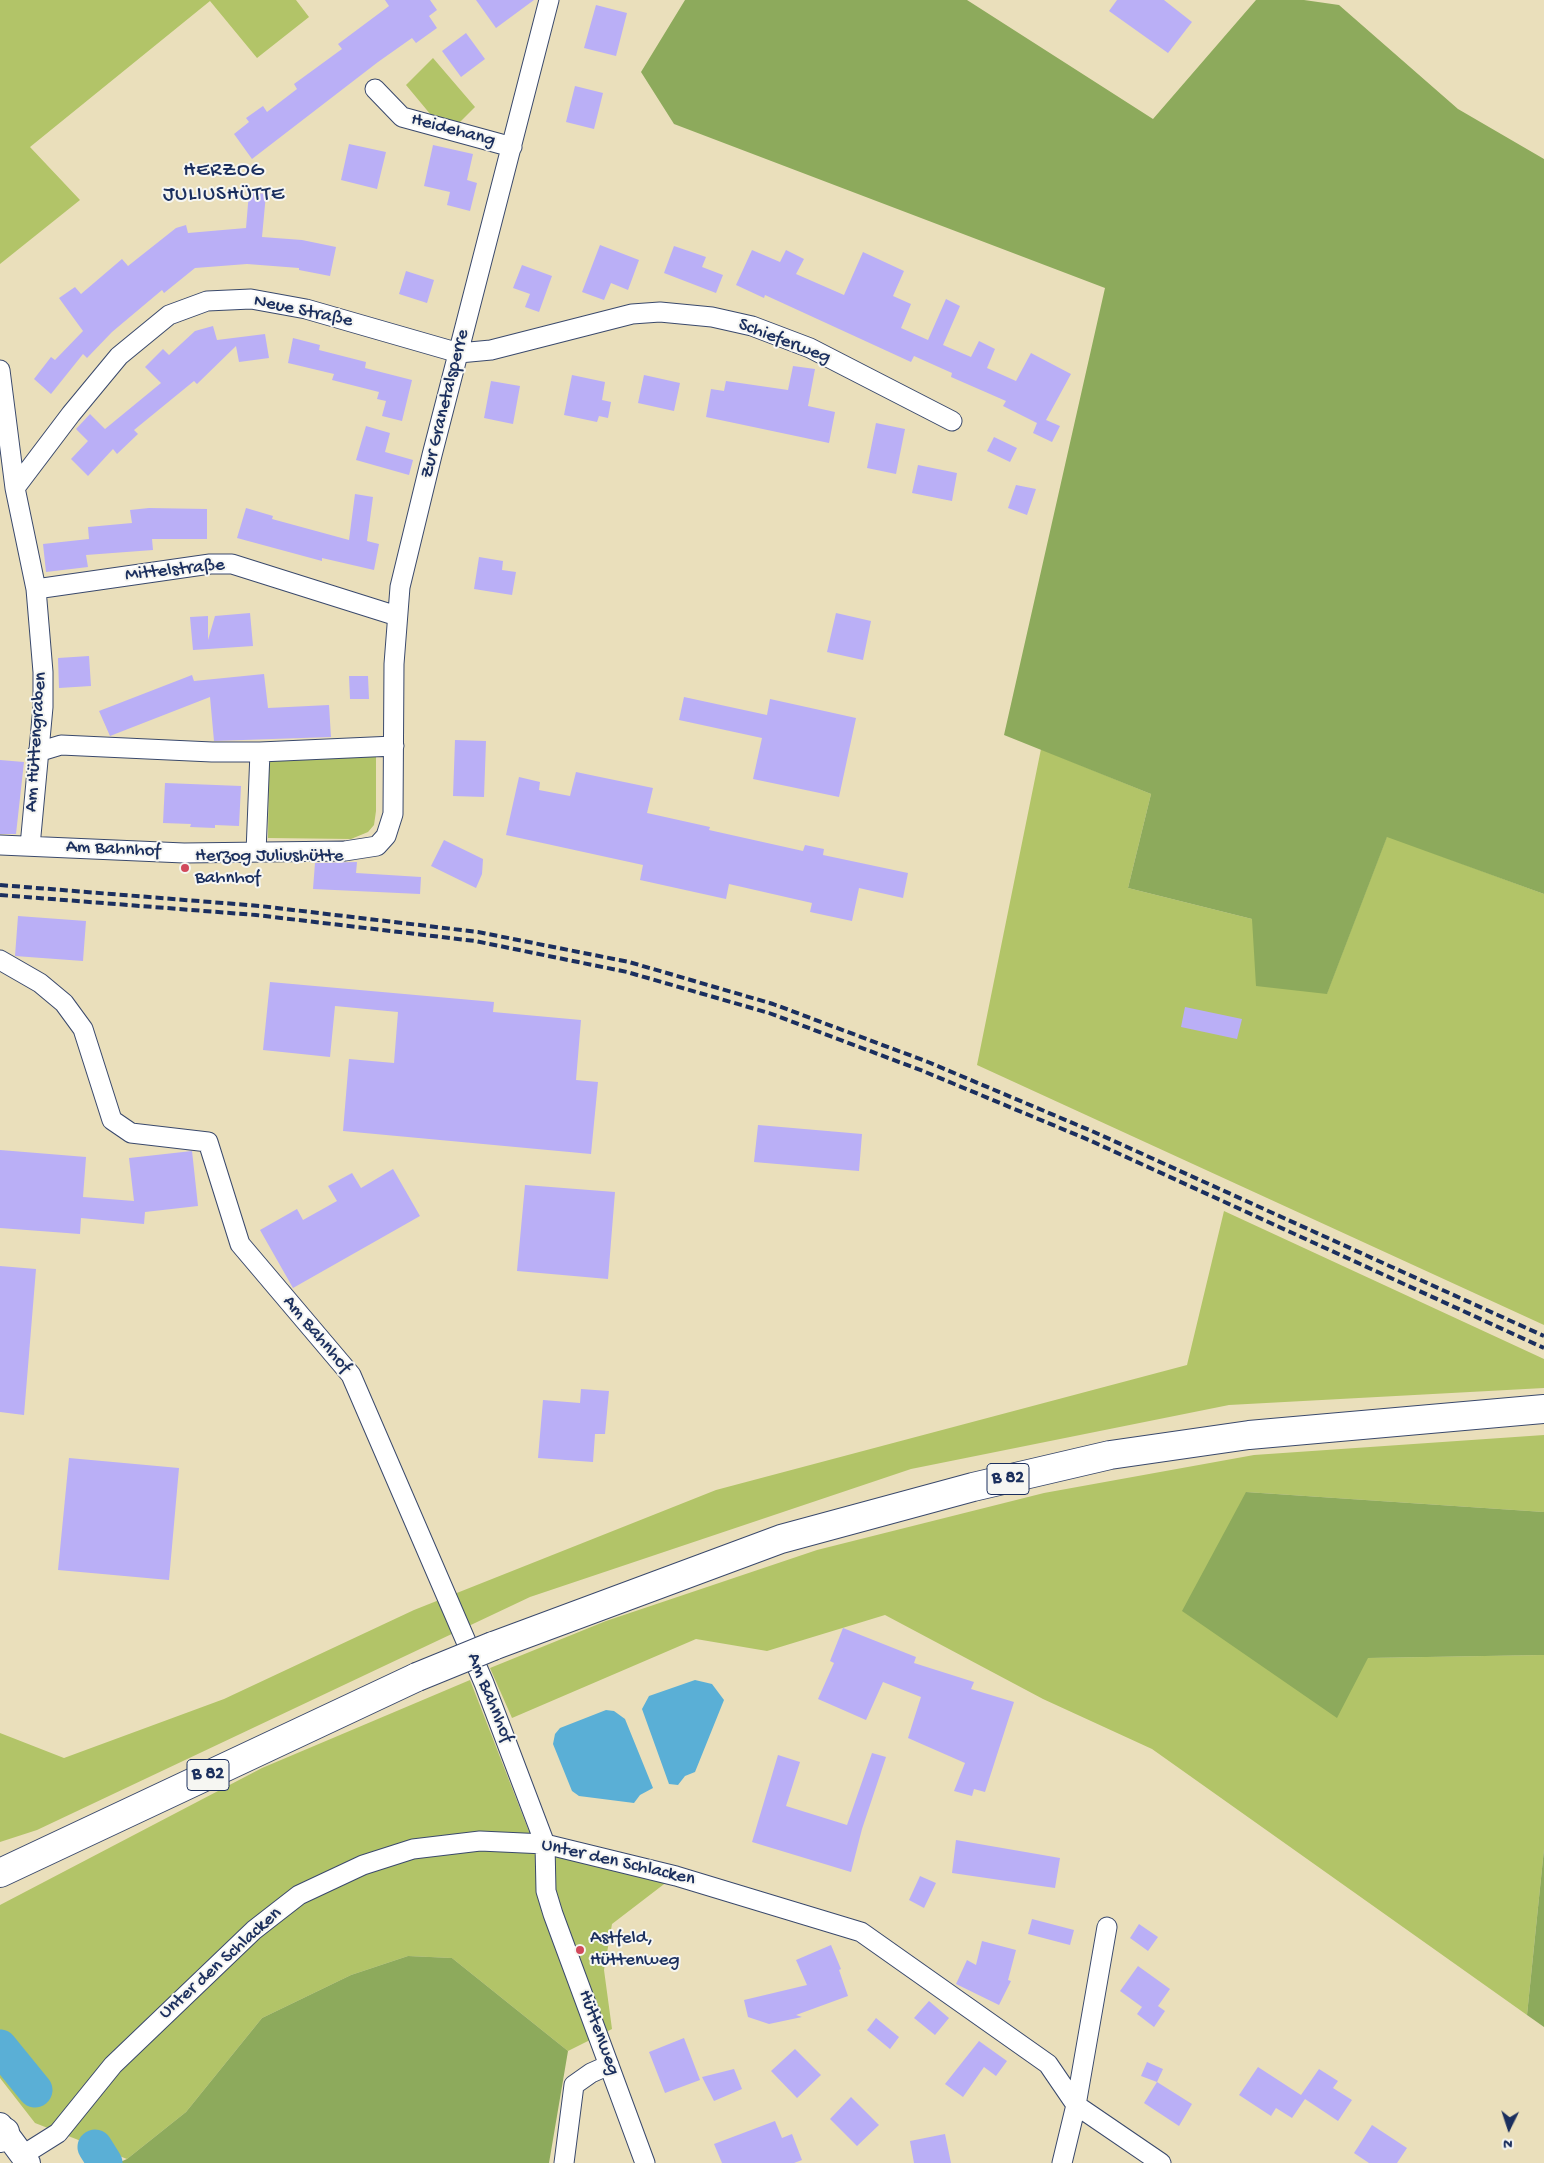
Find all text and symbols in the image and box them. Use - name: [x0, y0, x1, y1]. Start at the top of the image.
- street label: Heidehang: [408, 109, 498, 153]
- district label: HERZOG JULIUSHÜTTE: [162, 159, 286, 209]
- street label: Neue Straße: [251, 290, 355, 334]
- street label: Schieferweg: [735, 314, 833, 370]
- street label: Zur Granetalsperre: [417, 327, 475, 481]
- street label: Mittelstraße: [124, 554, 226, 588]
- street label: Am Hüttengraben: [21, 671, 53, 813]
- street label: Am Bahnhof: [65, 836, 161, 864]
- place label: Herzog Juliushütte Bahnhof: [195, 846, 344, 890]
- marker: Herzog Juliushütte Bahnhof: [179, 862, 191, 874]
- street label: Am Bahnhof: [277, 1291, 355, 1379]
- road number: B 82: [987, 1464, 1029, 1495]
- street label: Am Bahnhof: [461, 1650, 517, 1746]
- road number: B 82: [187, 1760, 229, 1790]
- street label: Unter den Schlacken: [539, 1834, 697, 1892]
- street label: Unter den Schlacken: [155, 1903, 287, 2025]
- place label: Astfeld, Hüttenweg: [590, 1928, 679, 1972]
- marker: Astfeld, Hüttenweg: [574, 1944, 586, 1956]
- street label: Hüttenweg: [572, 1987, 624, 2079]
- north arrow: [1484, 2103, 1534, 2153]
- text: N: [1503, 2135, 1513, 2152]

